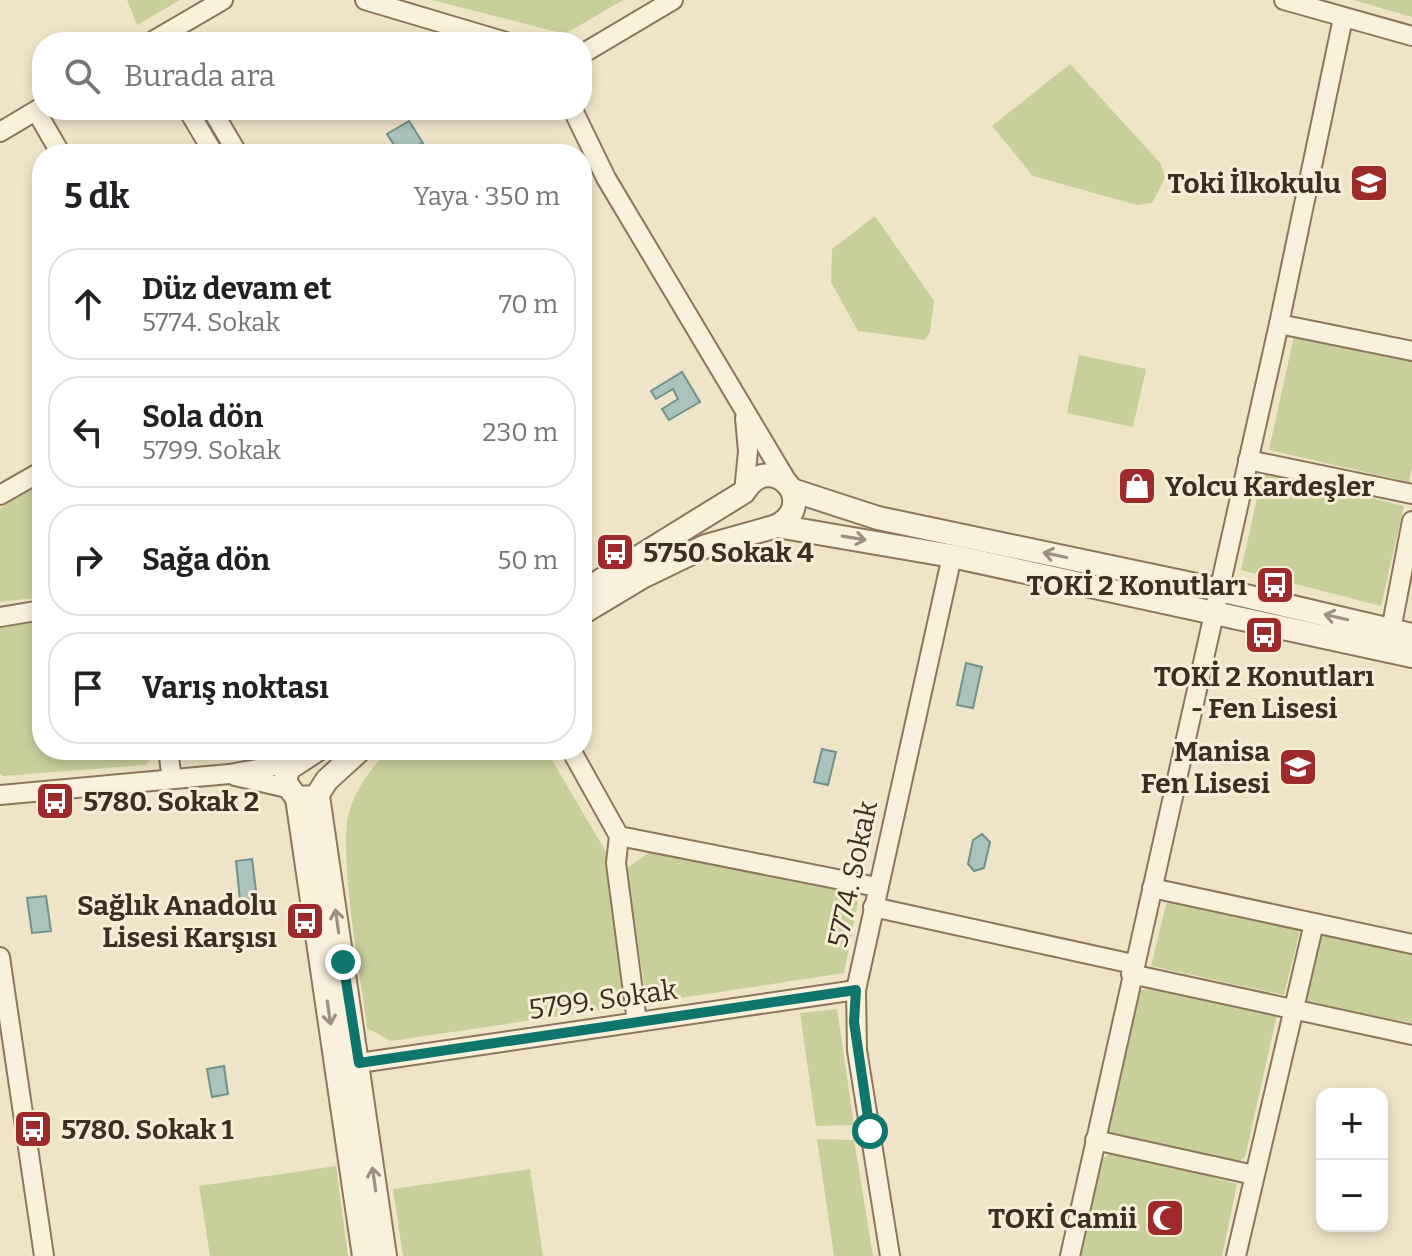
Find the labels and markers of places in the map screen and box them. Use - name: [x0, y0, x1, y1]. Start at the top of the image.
- school or university icon: Toki İlkokulu: [1348, 162, 1390, 204]
- place label: Toki İlkokulu: [1167, 167, 1341, 200]
- shop icon: Yolcu Kardeşler: [1116, 465, 1158, 507]
- place label: Yolcu Kardeşler: [1165, 470, 1374, 503]
- bus stop icon: 5750 Sokak 4: [594, 531, 636, 573]
- place label: 5750 Sokak 4: [643, 536, 814, 569]
- bus stop icon: TOKİ 2 Konutları: [1254, 564, 1296, 606]
- place label: TOKİ 2 Konutları: [1026, 569, 1247, 602]
- bus stop icon: TOKİ 2 Konutları - Fen Lisesi: [1243, 614, 1285, 656]
- place label: TOKİ 2 Konutları - Fen Lisesi: [1154, 660, 1374, 725]
- place label: Manisa Fen Lisesi: [1141, 735, 1270, 800]
- school or university icon: Manisa Fen Lisesi: [1277, 746, 1319, 788]
- bus stop icon: 5780. Sokak 2: [34, 780, 76, 822]
- place label: 5780. Sokak 2: [83, 785, 259, 818]
- place label: Sağlık Anadolu Lisesi Karşısı: [77, 889, 277, 954]
- bus stop icon: Sağlık Anadolu Lisesi Karşısı: [284, 900, 326, 942]
- bus stop icon: 5780. Sokak 1: [12, 1108, 54, 1150]
- place label: 5780. Sokak 1: [61, 1113, 234, 1146]
- mosque icon: TOKİ Camii: [1144, 1197, 1186, 1239]
- place label: TOKİ Camii: [988, 1202, 1137, 1235]

